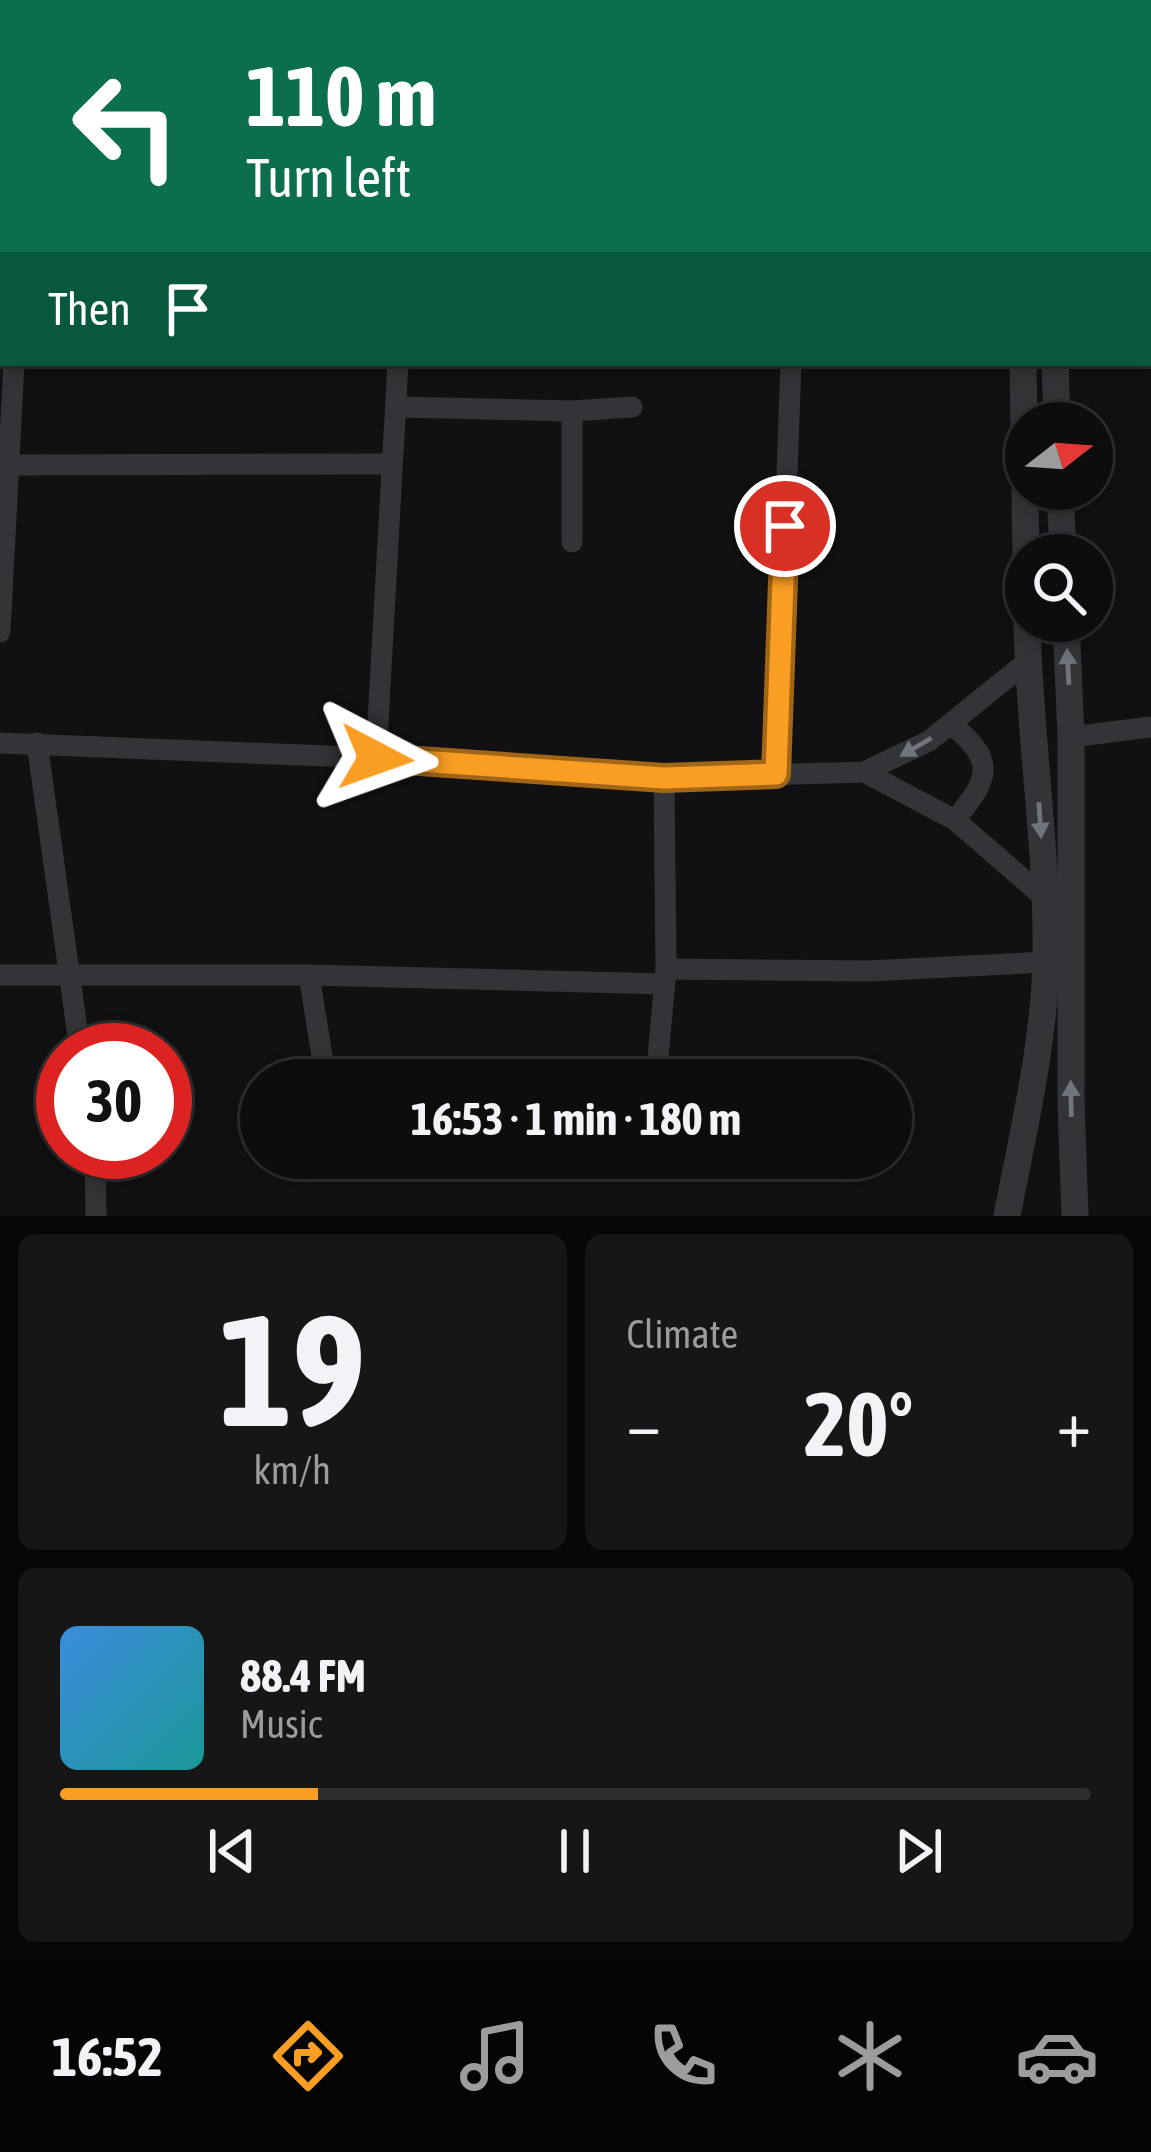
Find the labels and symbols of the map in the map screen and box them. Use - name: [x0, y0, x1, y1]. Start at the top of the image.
- north arrow: [1005, 402, 1113, 510]
- pin: [734, 475, 836, 577]
- one-way arrow: [1058, 647, 1077, 685]
- position arrow: [313, 695, 439, 821]
- one-way arrow: [899, 736, 933, 757]
- one-way arrow: [1031, 802, 1050, 839]
- speed limit sign: 30: [36, 1023, 192, 1179]
- one-way arrow: [1062, 1079, 1081, 1117]

